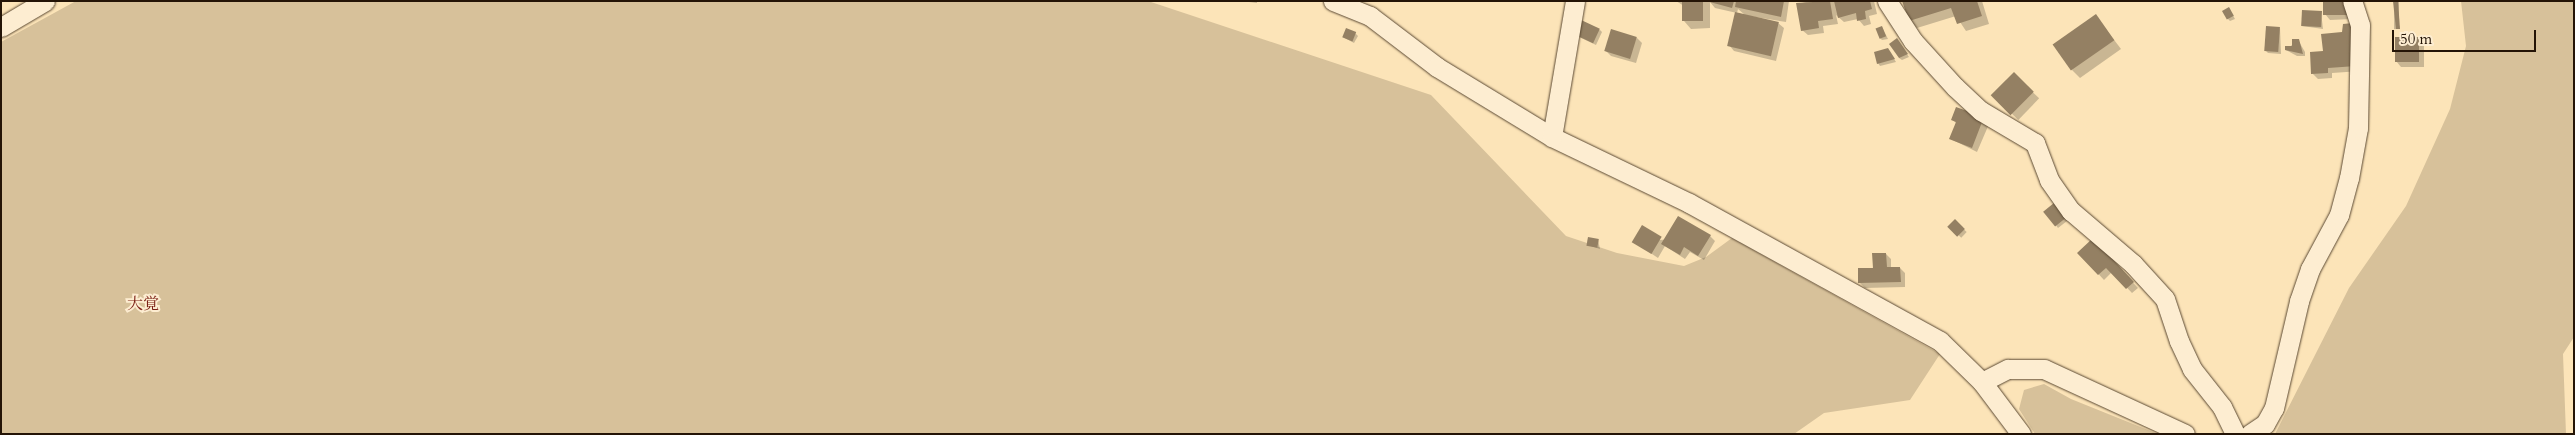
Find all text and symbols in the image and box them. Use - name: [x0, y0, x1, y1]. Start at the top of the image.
- scale bar: [2395, 20, 2539, 52]
- text: 50 m: [2400, 29, 2432, 49]
- district label: 大覚: [127, 294, 159, 314]

